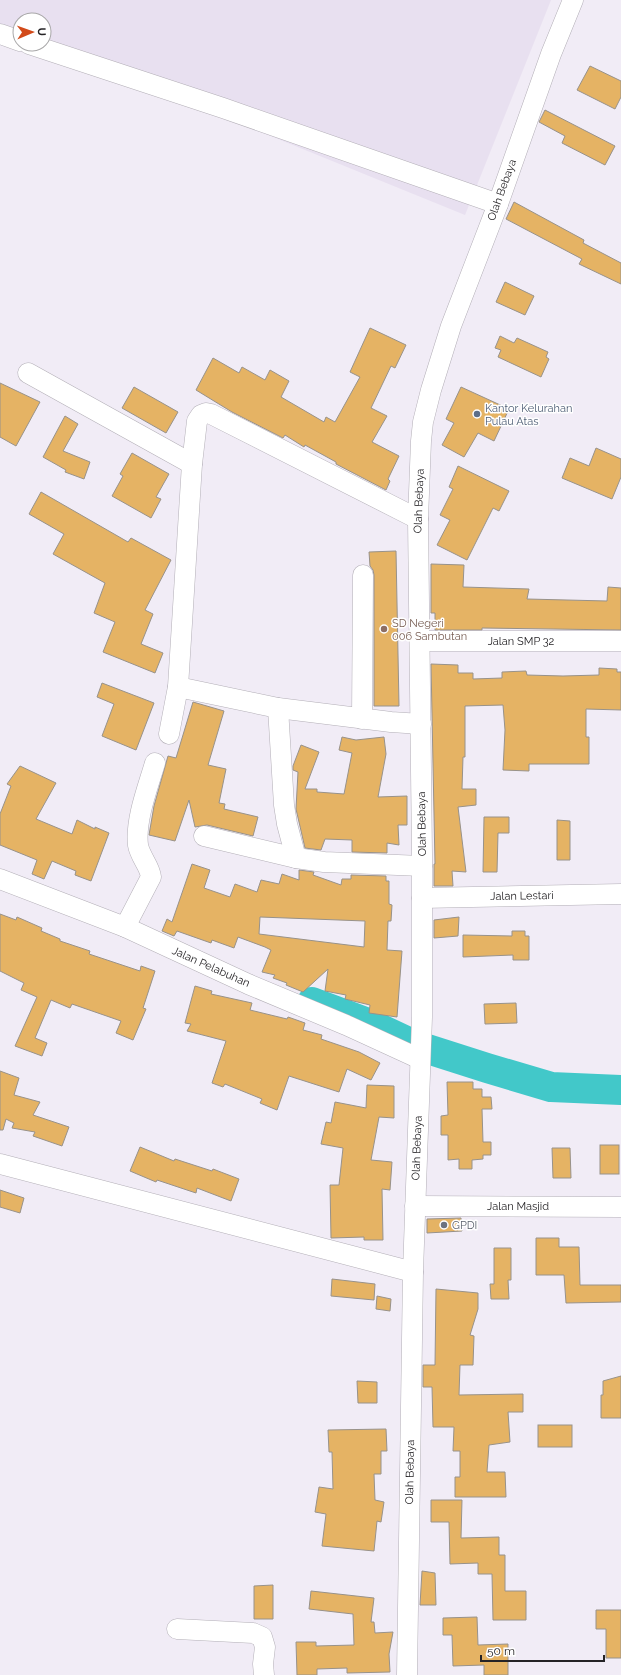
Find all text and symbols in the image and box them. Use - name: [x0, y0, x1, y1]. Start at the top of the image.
- north arrow: [12, 12, 52, 52]
- text: U: [35, 27, 48, 36]
- street label: Olah Bebaya: [485, 157, 519, 223]
- place label: Kantor Kelurahan Pulau Atas: [485, 402, 572, 428]
- marker: Kantor Kelurahan Pulau Atas: [472, 409, 482, 419]
- street label: Olah Bebaya: [411, 468, 427, 534]
- place label: SD Negeri 006 Sambutan: [392, 617, 467, 643]
- marker: SD Negeri 006 Sambutan: [379, 624, 389, 634]
- street label: Jalan SMP 32: [488, 635, 555, 648]
- street label: Olah Bebaya: [415, 792, 429, 856]
- street label: Jalan Lestari: [490, 889, 554, 903]
- street label: Jalan Pelabuhan: [170, 944, 252, 990]
- street label: Olah Bebaya: [409, 1115, 425, 1181]
- street label: Jalan Masjid: [487, 1200, 549, 1213]
- place label: GPDI: [452, 1219, 477, 1232]
- marker: GPDI: [439, 1220, 449, 1230]
- street label: Olah Bebaya: [403, 1440, 417, 1504]
- scale bar: [481, 1637, 604, 1663]
- text: 50 m: [487, 1644, 515, 1658]

